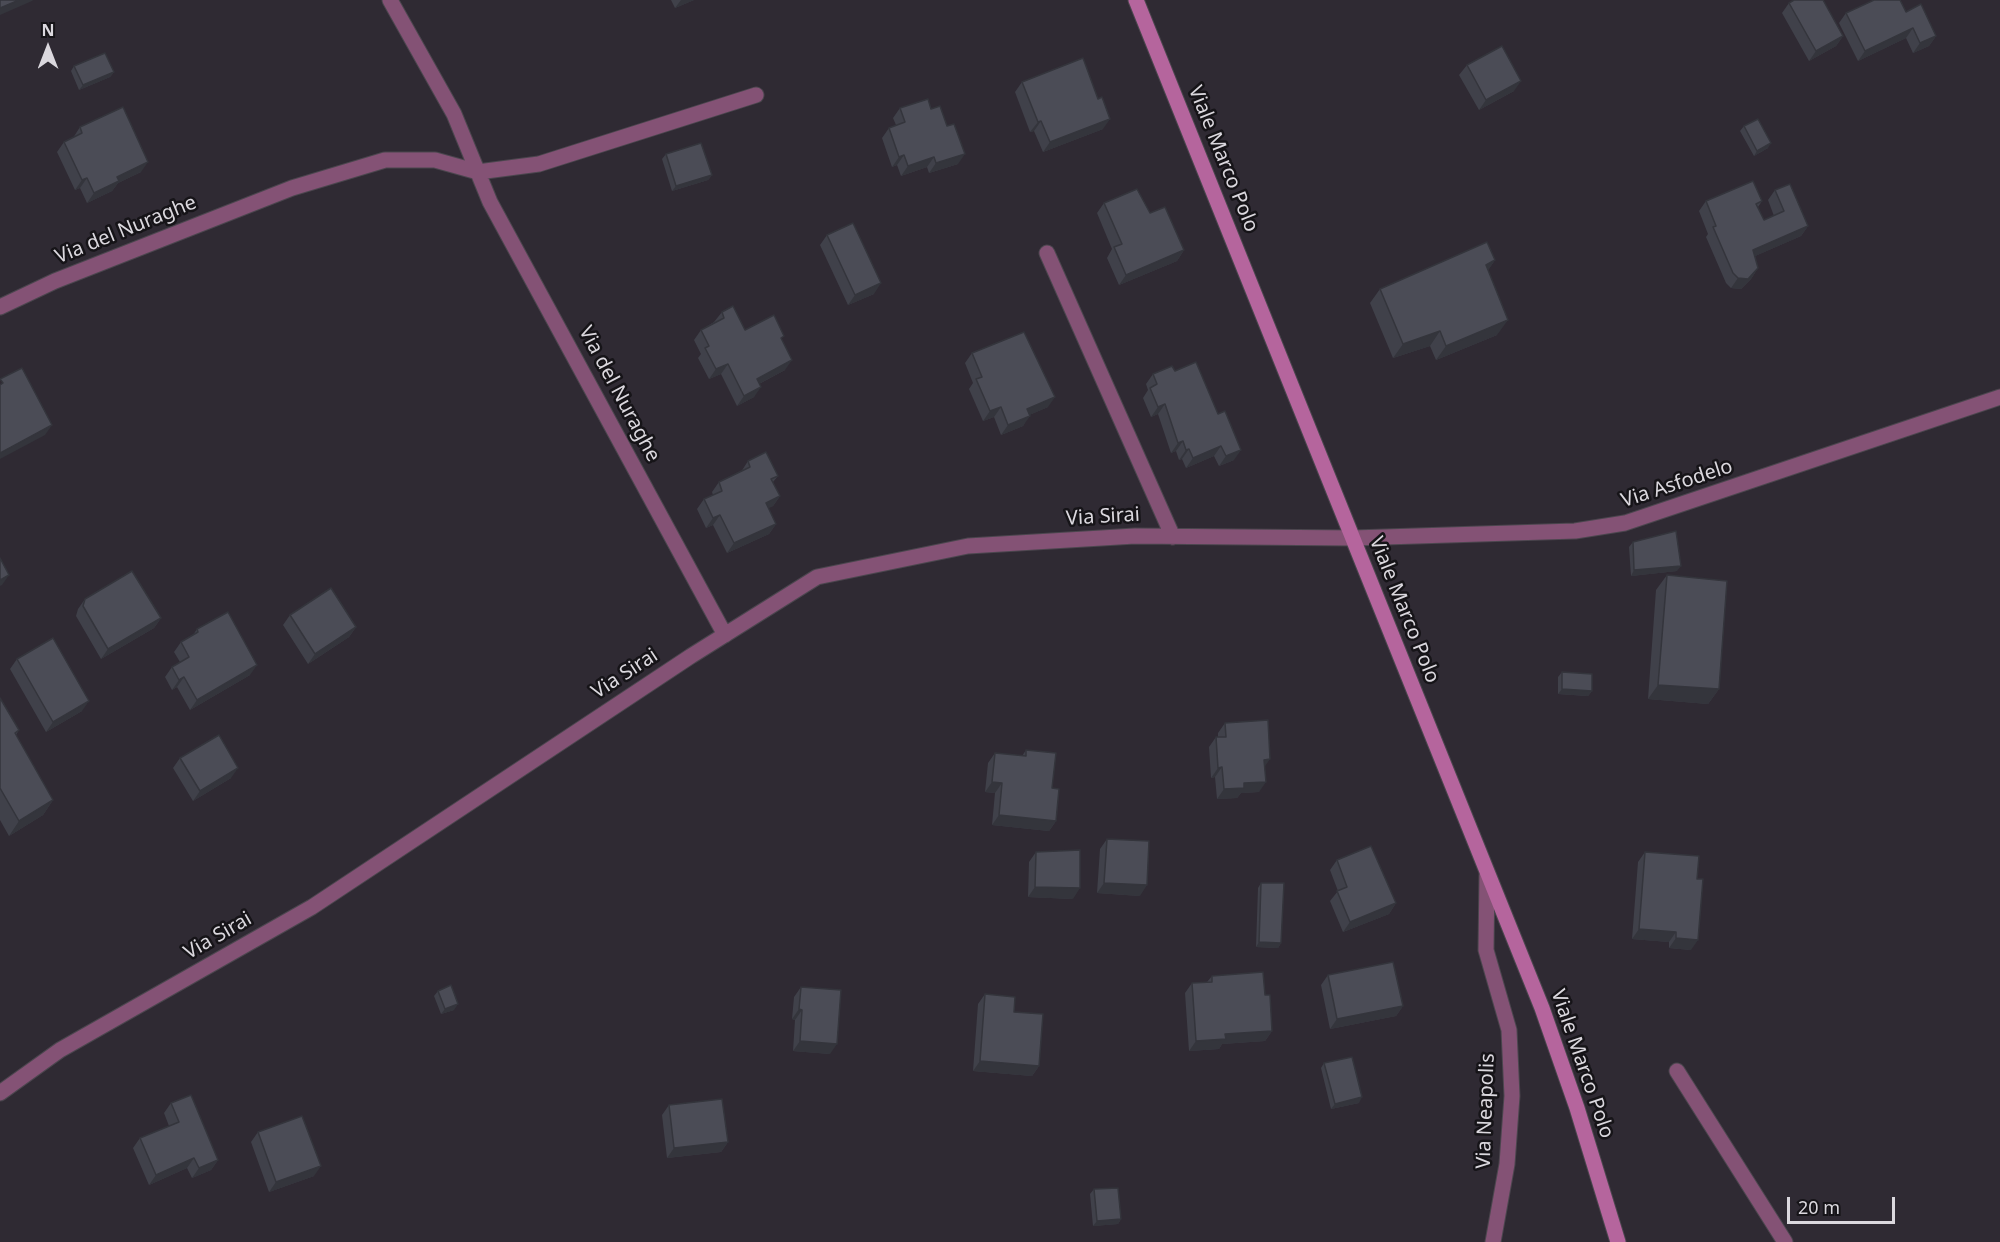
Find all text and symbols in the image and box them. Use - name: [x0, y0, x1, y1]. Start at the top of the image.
- north arrow: [18, 18, 78, 78]
- text: N: [41, 19, 55, 41]
- street label: Viale Marco Polo: [1183, 82, 1263, 236]
- street label: Via del Nuraghe: [52, 191, 200, 269]
- street label: Via del Nuraghe: [573, 322, 665, 466]
- street label: Via Asfodelo: [1618, 455, 1736, 513]
- street label: Via Sirai: [1065, 503, 1141, 531]
- street label: Viale Marco Polo: [1364, 533, 1444, 687]
- street label: Via Sirai: [587, 644, 663, 704]
- street label: Via Sirai: [180, 907, 256, 965]
- street label: Viale Marco Polo: [1545, 987, 1619, 1141]
- street label: Via Neapolis: [1472, 1053, 1500, 1169]
- scale bar: [1790, 1185, 1898, 1223]
- text: 20 m: [1798, 1195, 1840, 1219]

